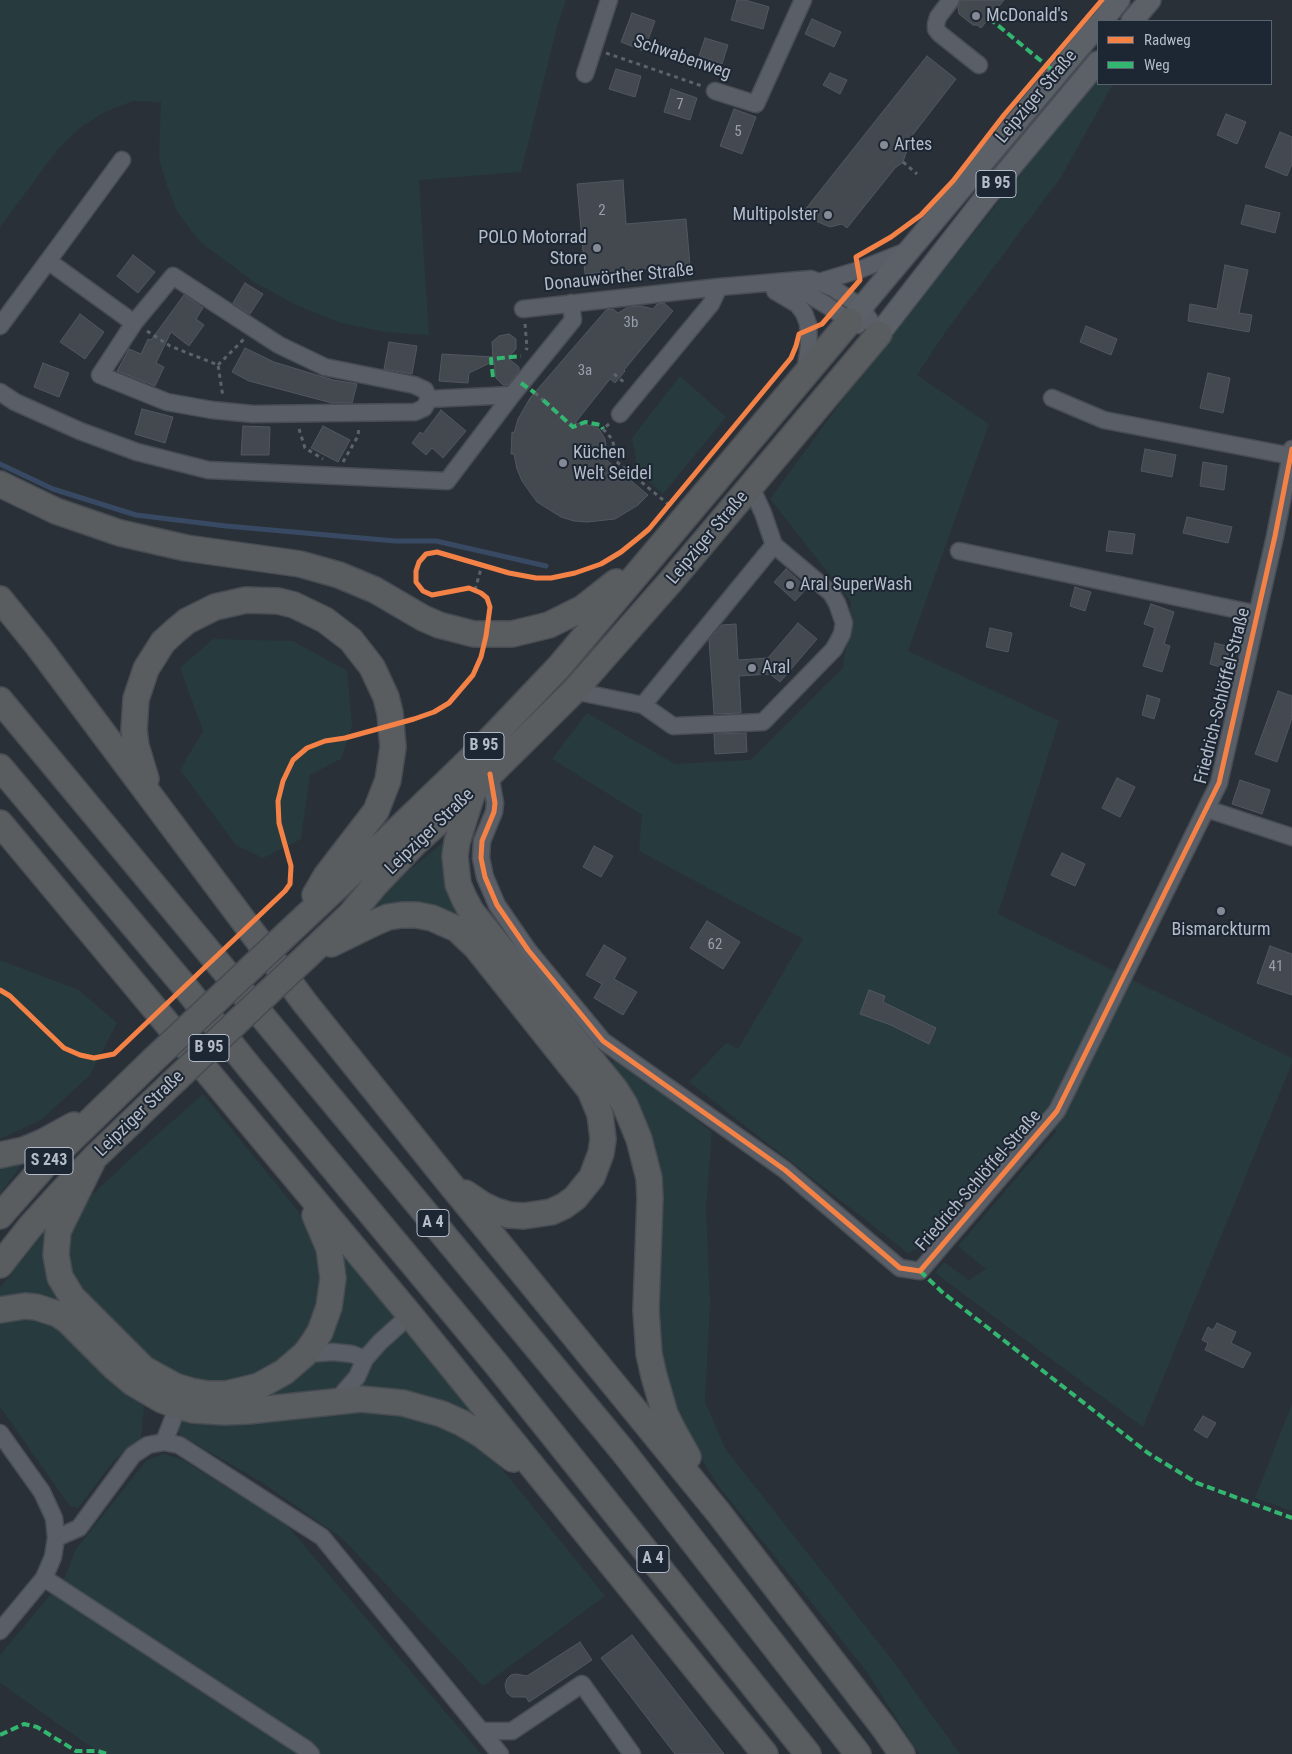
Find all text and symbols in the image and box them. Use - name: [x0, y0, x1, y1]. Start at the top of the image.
- place label: McDonald's: [986, 5, 1068, 27]
- marker: McDonald's: [970, 10, 982, 22]
- legend: [1097, 20, 1272, 85]
- street label: Schwabenweg: [630, 31, 734, 85]
- text: Radweg: [1144, 31, 1191, 49]
- street label: Leipziger Straße: [992, 46, 1082, 148]
- text: Weg: [1144, 56, 1170, 74]
- house number: 7: [676, 96, 684, 114]
- house number: 5: [734, 123, 742, 141]
- place label: Artes: [894, 134, 932, 156]
- marker: Artes: [878, 139, 890, 151]
- road number: B 95: [976, 170, 1016, 198]
- house number: 2: [598, 202, 606, 220]
- place label: Multipolster: [733, 204, 818, 226]
- marker: Multipolster: [822, 209, 834, 221]
- place label: POLO Motorrad Store: [478, 227, 587, 270]
- marker: POLO Motorrad Store: [591, 242, 603, 254]
- street label: Donauwörther Straße: [543, 259, 695, 297]
- house number: 3b: [624, 314, 638, 332]
- house number: 3a: [578, 362, 592, 380]
- place label: Küchen Welt Seidel: [573, 442, 652, 484]
- marker: Küchen Welt Seidel: [557, 457, 569, 469]
- street label: Leipziger Straße: [663, 487, 753, 589]
- place label: Aral SuperWash: [800, 574, 912, 596]
- marker: Aral SuperWash: [784, 579, 796, 591]
- street label: Friedrich-Schlöffel-Straße: [1191, 606, 1255, 786]
- place label: Aral: [762, 657, 790, 679]
- marker: Aral: [746, 662, 758, 674]
- road number: B 95: [464, 732, 504, 759]
- street label: Leipziger Straße: [381, 784, 479, 880]
- marker: Bismarckturm: [1215, 905, 1227, 917]
- place label: Bismarckturm: [1171, 919, 1271, 941]
- house number: 62: [708, 936, 722, 954]
- house number: 41: [1269, 958, 1283, 976]
- road number: B 95: [189, 1034, 229, 1062]
- street label: Leipziger Straße: [91, 1066, 189, 1162]
- street label: Friedrich-Schlöffel-Straße: [912, 1106, 1046, 1256]
- road number: S 243: [25, 1148, 73, 1174]
- road number: A 4: [417, 1210, 449, 1236]
- road number: A 4: [637, 1546, 669, 1572]

